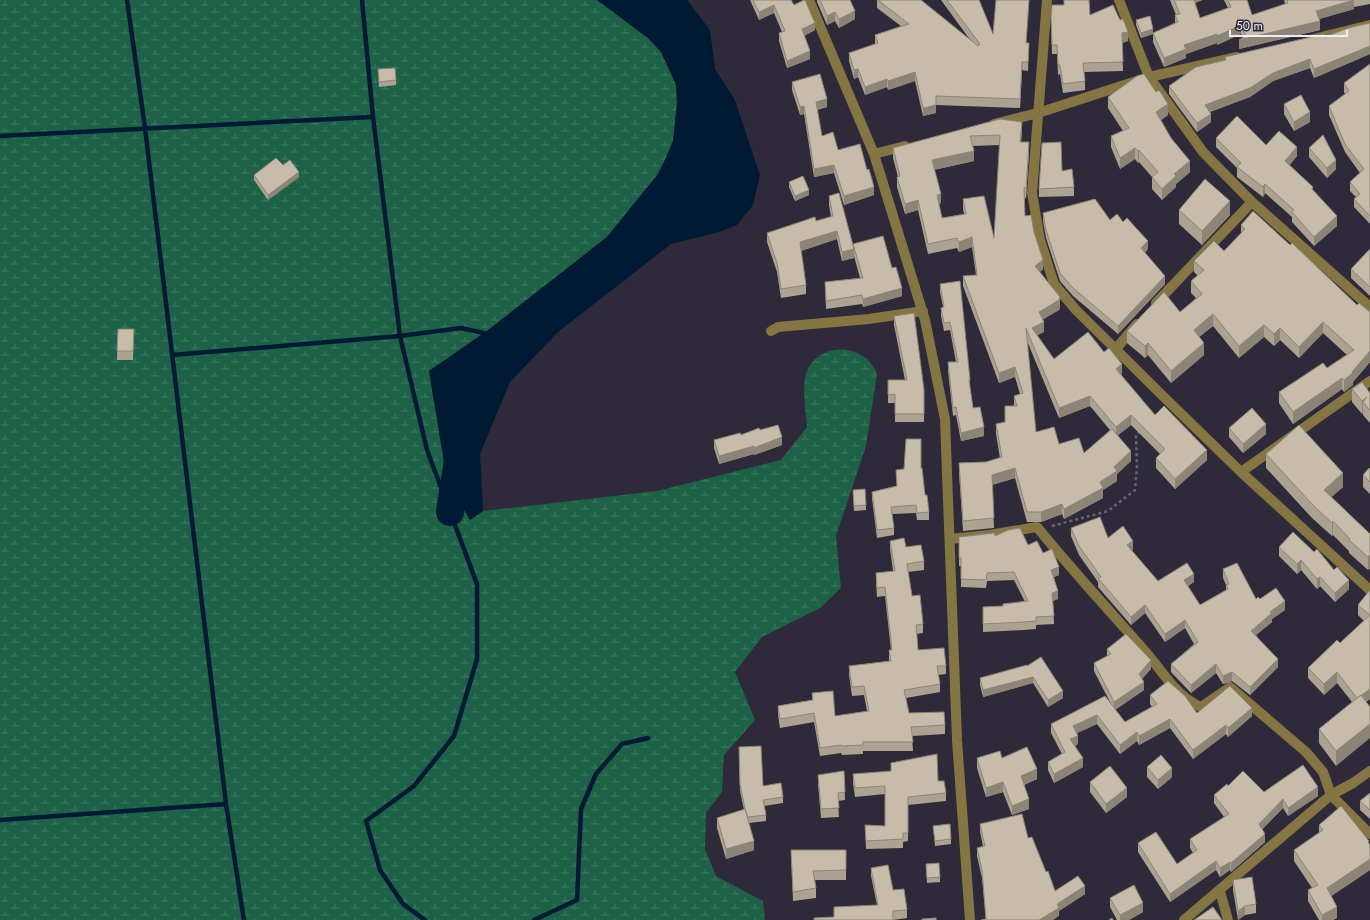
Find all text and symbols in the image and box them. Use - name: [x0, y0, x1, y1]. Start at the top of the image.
- scale bar: [1230, 12, 1347, 38]
- text: 50 m: [1236, 17, 1263, 35]

